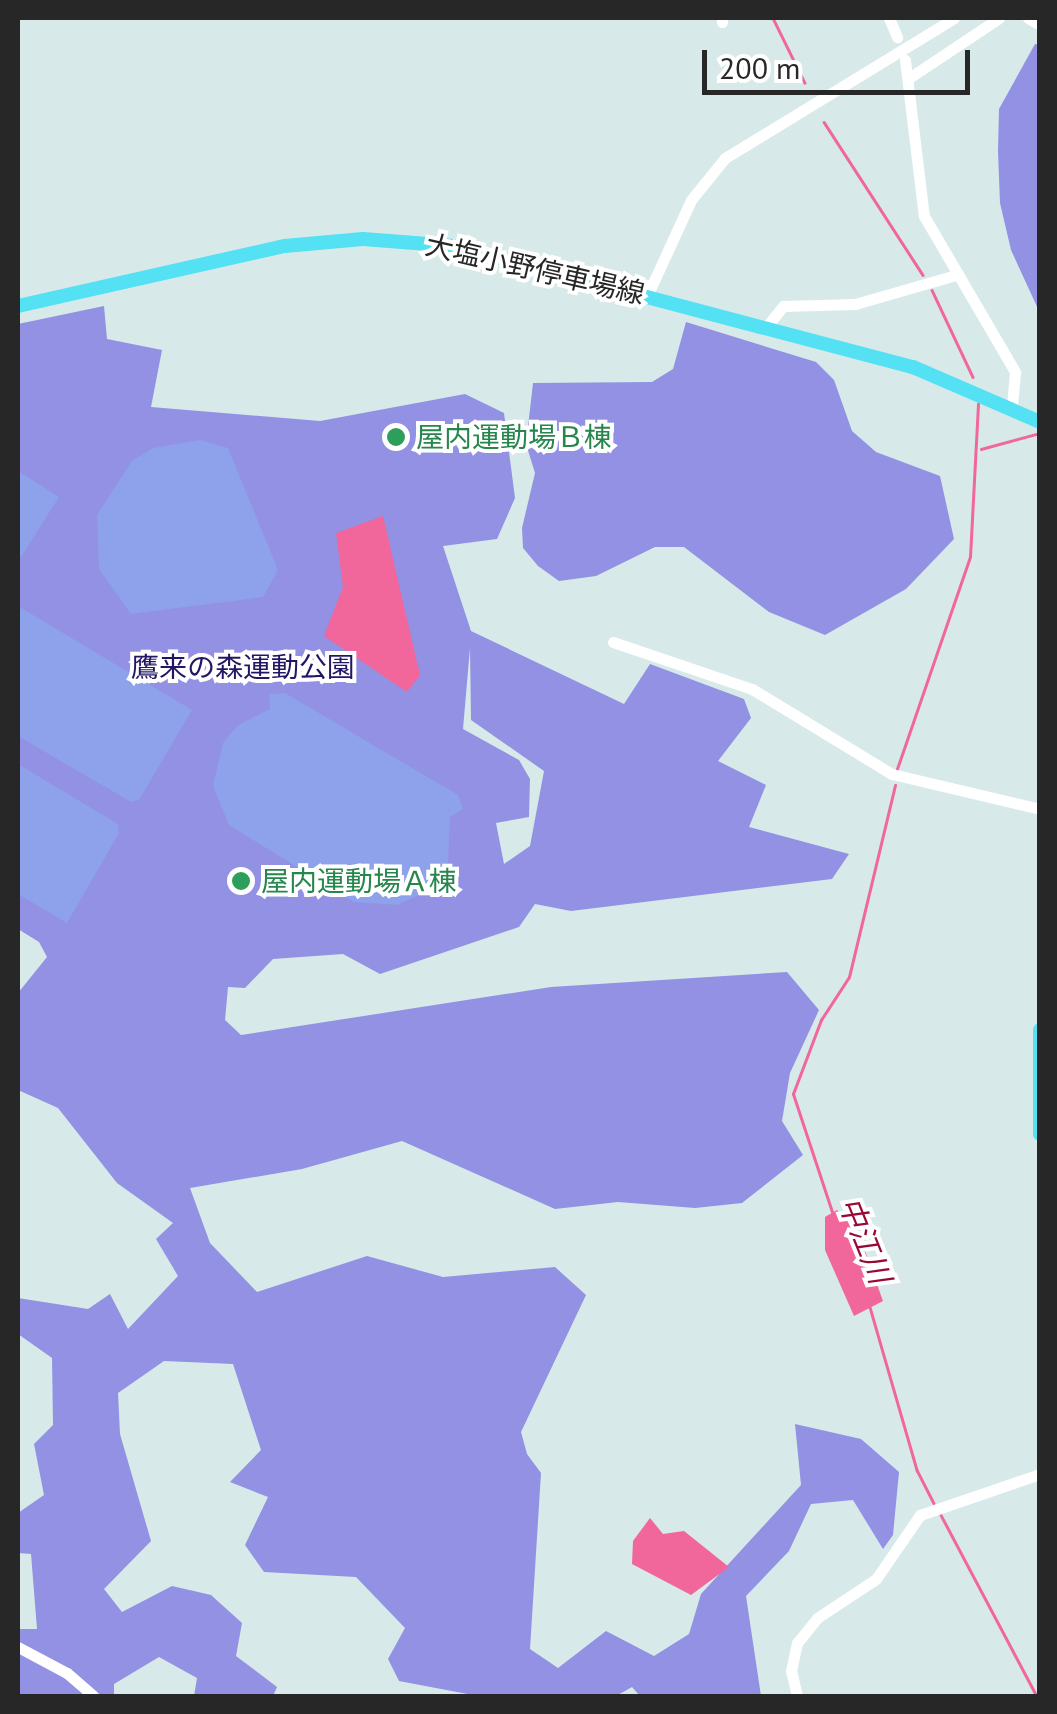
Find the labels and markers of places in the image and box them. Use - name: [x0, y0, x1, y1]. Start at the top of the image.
- place label: 屋内運動場Ｂ棟: [416, 420, 612, 454]
- marker: 屋内運動場Ｂ棟: [385, 426, 407, 448]
- place label: 屋内運動場Ａ棟: [261, 864, 457, 898]
- marker: 屋内運動場Ａ棟: [230, 870, 252, 892]

